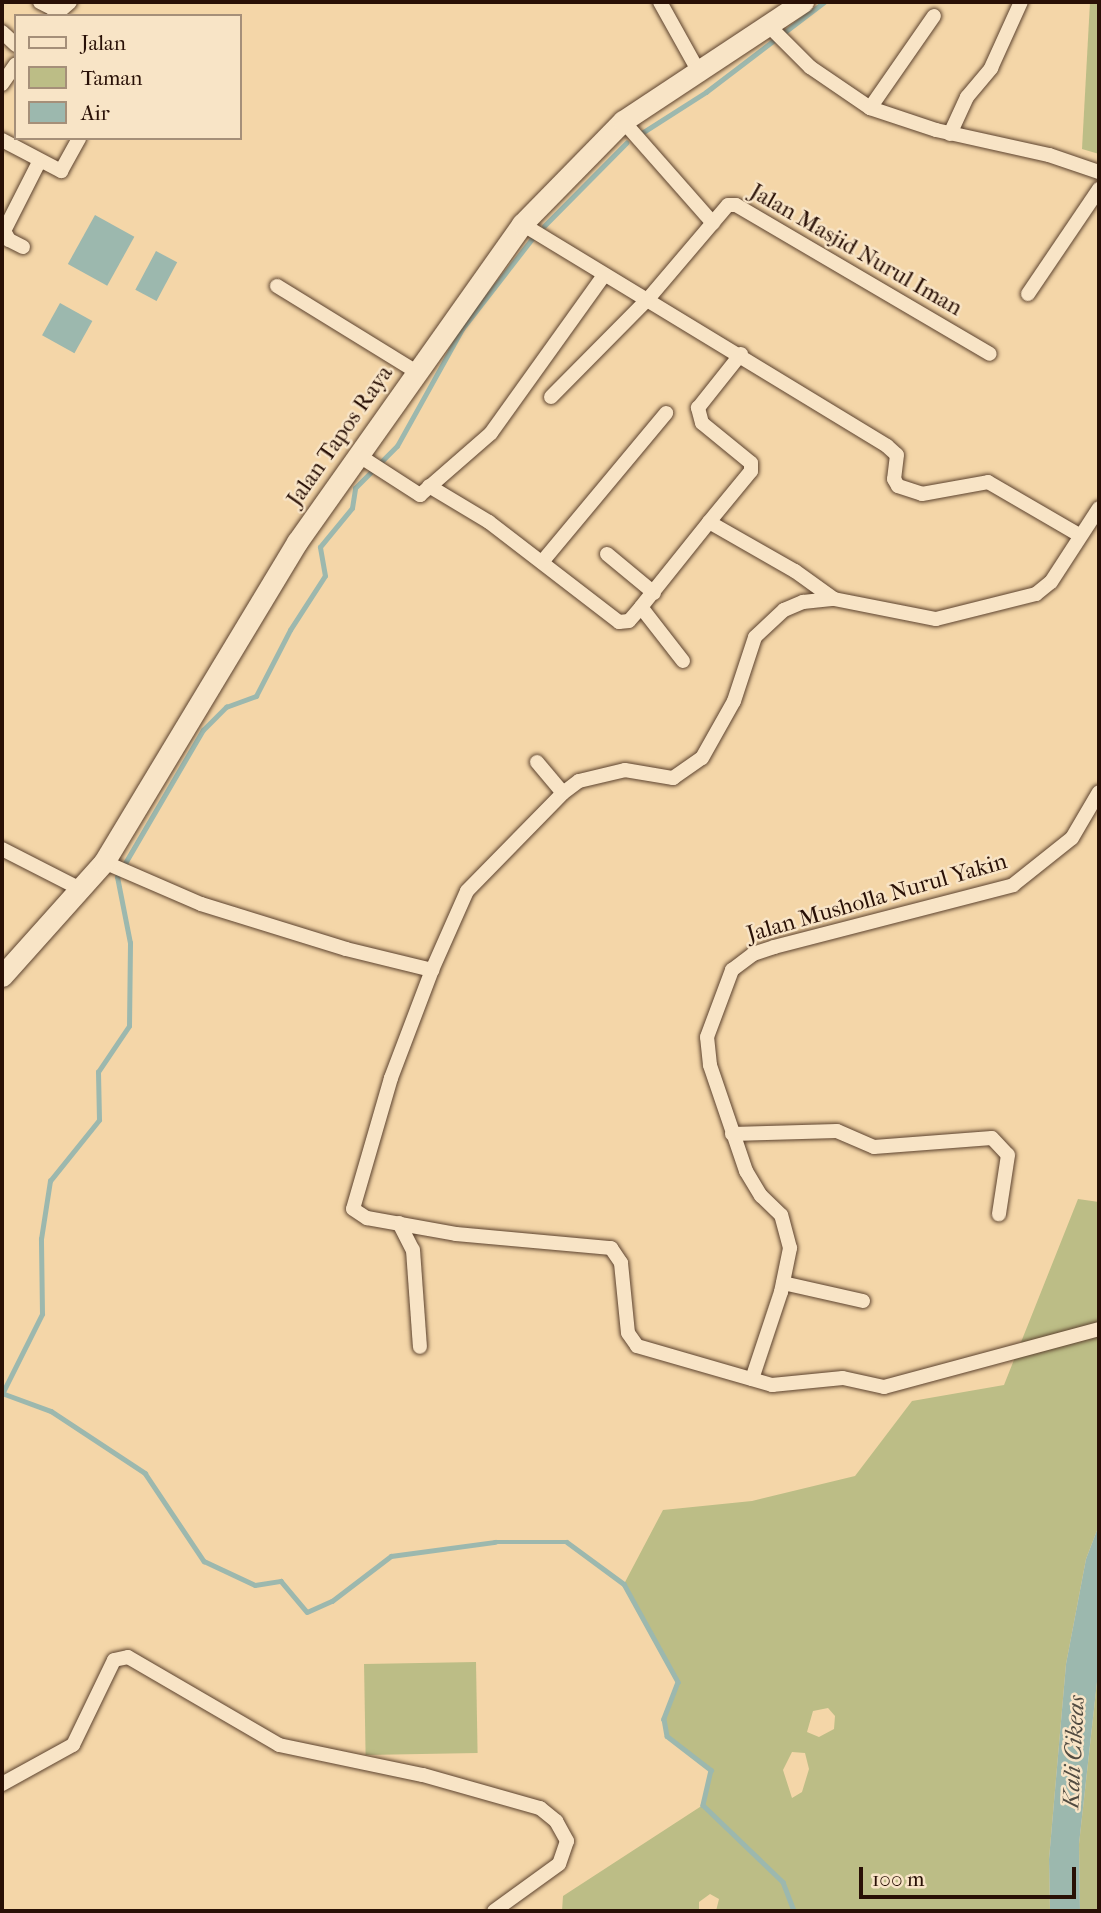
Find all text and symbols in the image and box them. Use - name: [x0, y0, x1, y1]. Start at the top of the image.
- legend: [14, 14, 242, 140]
- text: Jalan: [81, 31, 126, 55]
- text: Taman: [81, 66, 142, 90]
- text: Air: [81, 101, 110, 125]
- street label: Jalan Masjid Nurul Iman: [745, 178, 967, 322]
- street label: Jalan Tapos Raya: [281, 360, 399, 512]
- street label: Jalan Musholla Nurul Yakin: [744, 848, 1010, 948]
- water label: Kali Cikeas: [1057, 1695, 1091, 1809]
- scale bar: [863, 1854, 1080, 1898]
- text: 100 m: [872, 1867, 925, 1891]

